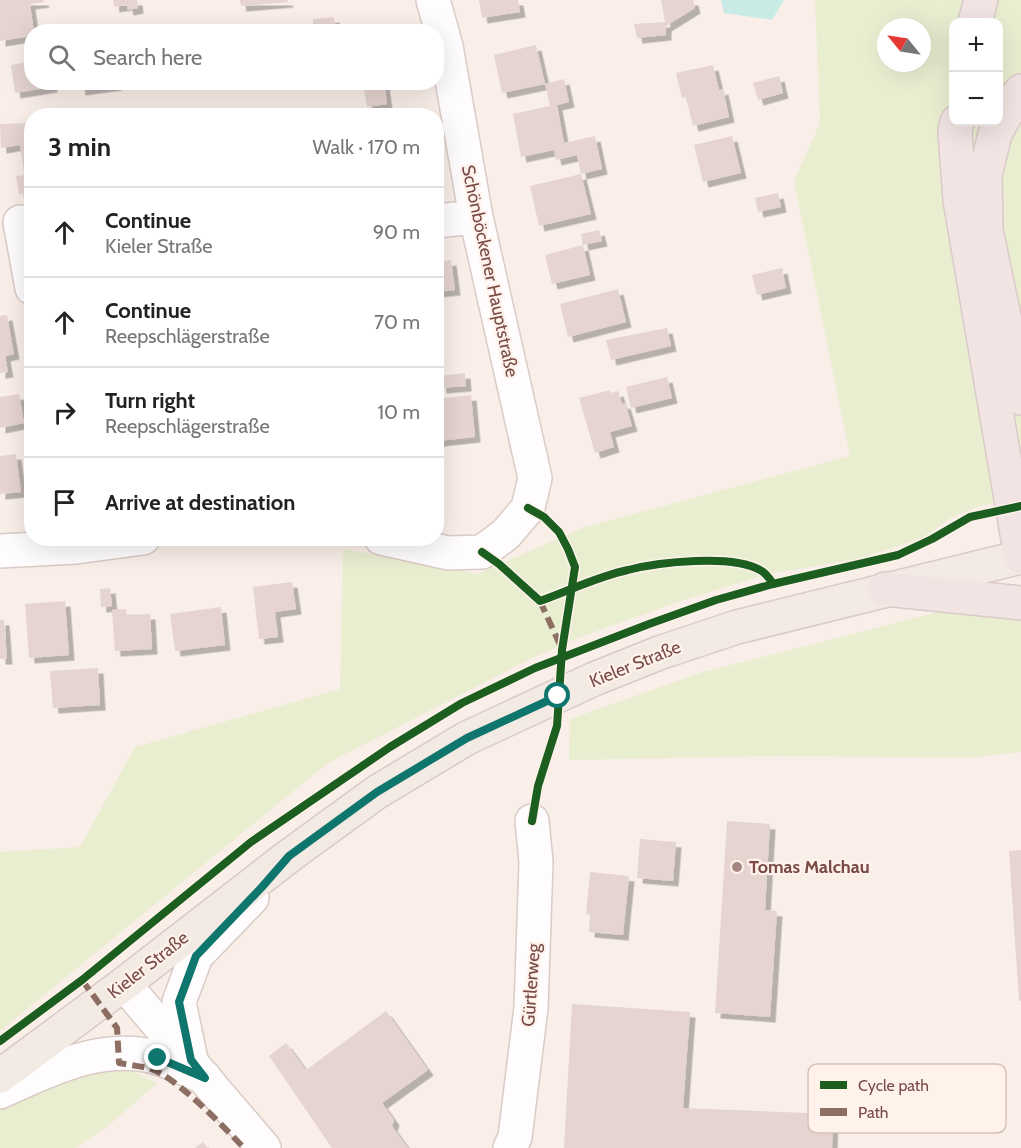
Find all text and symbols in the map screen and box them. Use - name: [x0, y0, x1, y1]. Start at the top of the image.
- north arrow: [877, 18, 931, 72]
- map controls: [949, 18, 1003, 126]
- button: +: [949, 18, 1003, 72]
- search box: [24, 24, 444, 90]
- icon: search: [45, 41, 78, 74]
- text: Search here: [93, 44, 202, 71]
- button: −: [949, 72, 1003, 126]
- text: 3 min: [48, 131, 111, 163]
- text: Walk · 170 m: [312, 135, 420, 159]
- street label: Schönböckener Hauptstraße: [457, 163, 523, 379]
- text: Continue: [105, 207, 191, 234]
- icon: ahead: [48, 216, 81, 249]
- text: 90 m: [373, 220, 420, 244]
- text: Kieler Straße: [105, 234, 213, 258]
- text: Continue: [105, 297, 191, 324]
- icon: ahead: [48, 306, 81, 339]
- text: 70 m: [374, 310, 420, 334]
- text: Reepschlägerstraße: [105, 324, 270, 348]
- text: Turn right: [105, 387, 195, 414]
- icon: right: [48, 396, 81, 429]
- text: 10 m: [377, 400, 420, 424]
- text: Reepschlägerstraße: [105, 414, 270, 438]
- icon: arrive: [48, 486, 81, 519]
- text: Arrive at destination: [105, 489, 295, 516]
- street label: Kieler Straße: [586, 636, 684, 692]
- route start: [544, 682, 570, 708]
- place label: Tomas Malchau: [749, 856, 870, 878]
- marker: Tomas Malchau: [730, 860, 744, 874]
- street label: Kieler Straße: [103, 927, 193, 1003]
- street label: Gürtlerweg: [517, 942, 545, 1027]
- route end: [144, 1044, 170, 1070]
- legend: [808, 1064, 1006, 1133]
- text: Cycle path: [858, 1076, 929, 1095]
- text: Path: [858, 1103, 889, 1122]

